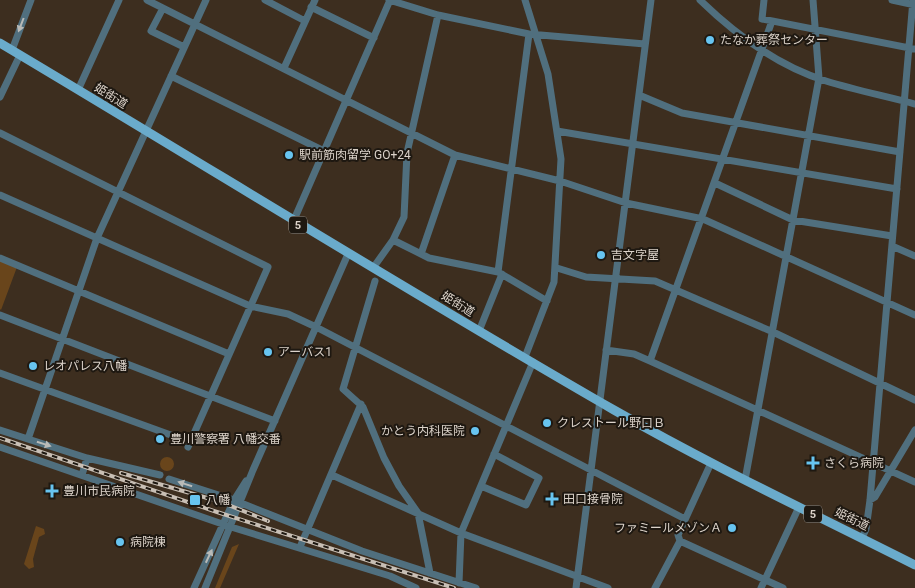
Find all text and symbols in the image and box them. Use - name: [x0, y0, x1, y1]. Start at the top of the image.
- one-way arrow: [17, 18, 25, 33]
- place label: たなか葬祭センター: [720, 33, 828, 47]
- marker: たなか葬祭センター: [704, 34, 716, 46]
- street label: 姫街道: [92, 81, 130, 111]
- place label: 駅前筋肉留学 GO+24: [299, 148, 411, 162]
- marker: 駅前筋肉留学 GO+24: [283, 149, 295, 161]
- road number: 5: [289, 216, 307, 234]
- place label: 吉文字屋: [611, 248, 659, 262]
- marker: 吉文字屋: [595, 249, 607, 261]
- street label: 姫街道: [439, 289, 477, 319]
- place label: アーバス1: [278, 345, 332, 359]
- marker: アーバス1: [262, 346, 274, 358]
- place label: レオパレス八幡: [43, 359, 127, 373]
- marker: レオパレス八幡: [27, 360, 39, 372]
- place label: クレストール野口Ｂ: [557, 416, 665, 430]
- marker: クレストール野口Ｂ: [541, 417, 553, 429]
- place label: かとう内科医院: [381, 424, 465, 438]
- marker: かとう内科医院: [469, 425, 481, 437]
- place label: 豊川警察署 八幡交番: [170, 432, 281, 446]
- marker: 豊川警察署 八幡交番: [154, 433, 166, 445]
- one-way arrow: [36, 441, 51, 448]
- marker: さくら病院: [806, 456, 820, 470]
- place label: さくら病院: [824, 456, 884, 470]
- one-way arrow: [177, 479, 192, 487]
- marker: 豊川市民病院: [45, 484, 59, 498]
- place label: 豊川市民病院: [63, 484, 135, 498]
- marker: 田口接骨院: [545, 492, 559, 506]
- place label: 田口接骨院: [563, 492, 623, 506]
- marker: 八幡: [188, 493, 202, 507]
- place label: 八幡: [206, 493, 230, 507]
- street label: 姫街道: [833, 505, 871, 533]
- road number: 5: [804, 506, 822, 522]
- place label: ファミールメゾンＡ: [614, 521, 722, 535]
- marker: ファミールメゾンＡ: [726, 522, 738, 534]
- place label: 病院棟: [130, 535, 166, 549]
- marker: 病院棟: [114, 536, 126, 548]
- one-way arrow: [205, 549, 213, 563]

